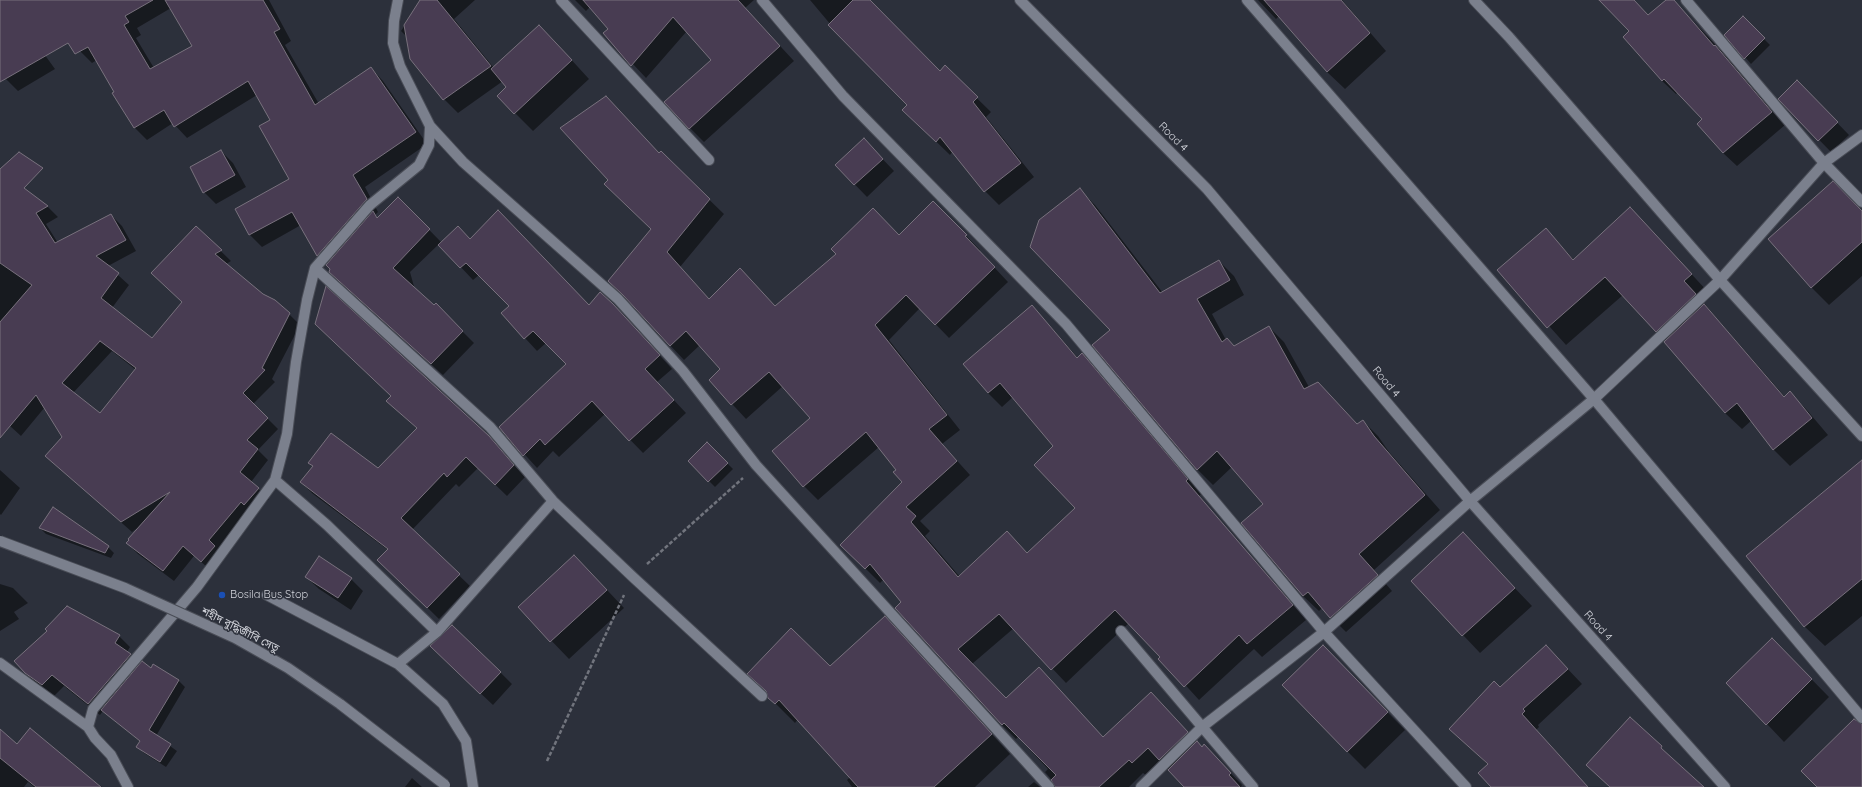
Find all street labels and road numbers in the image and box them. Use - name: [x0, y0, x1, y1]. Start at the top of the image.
- street label: Road 4: [1156, 120, 1190, 154]
- street label: Road 4: [1369, 364, 1403, 400]
- street label: শহীদ বুদ্ধিজীবি সেতু: [199, 605, 281, 655]
- street label: Road 4: [1581, 608, 1615, 644]

